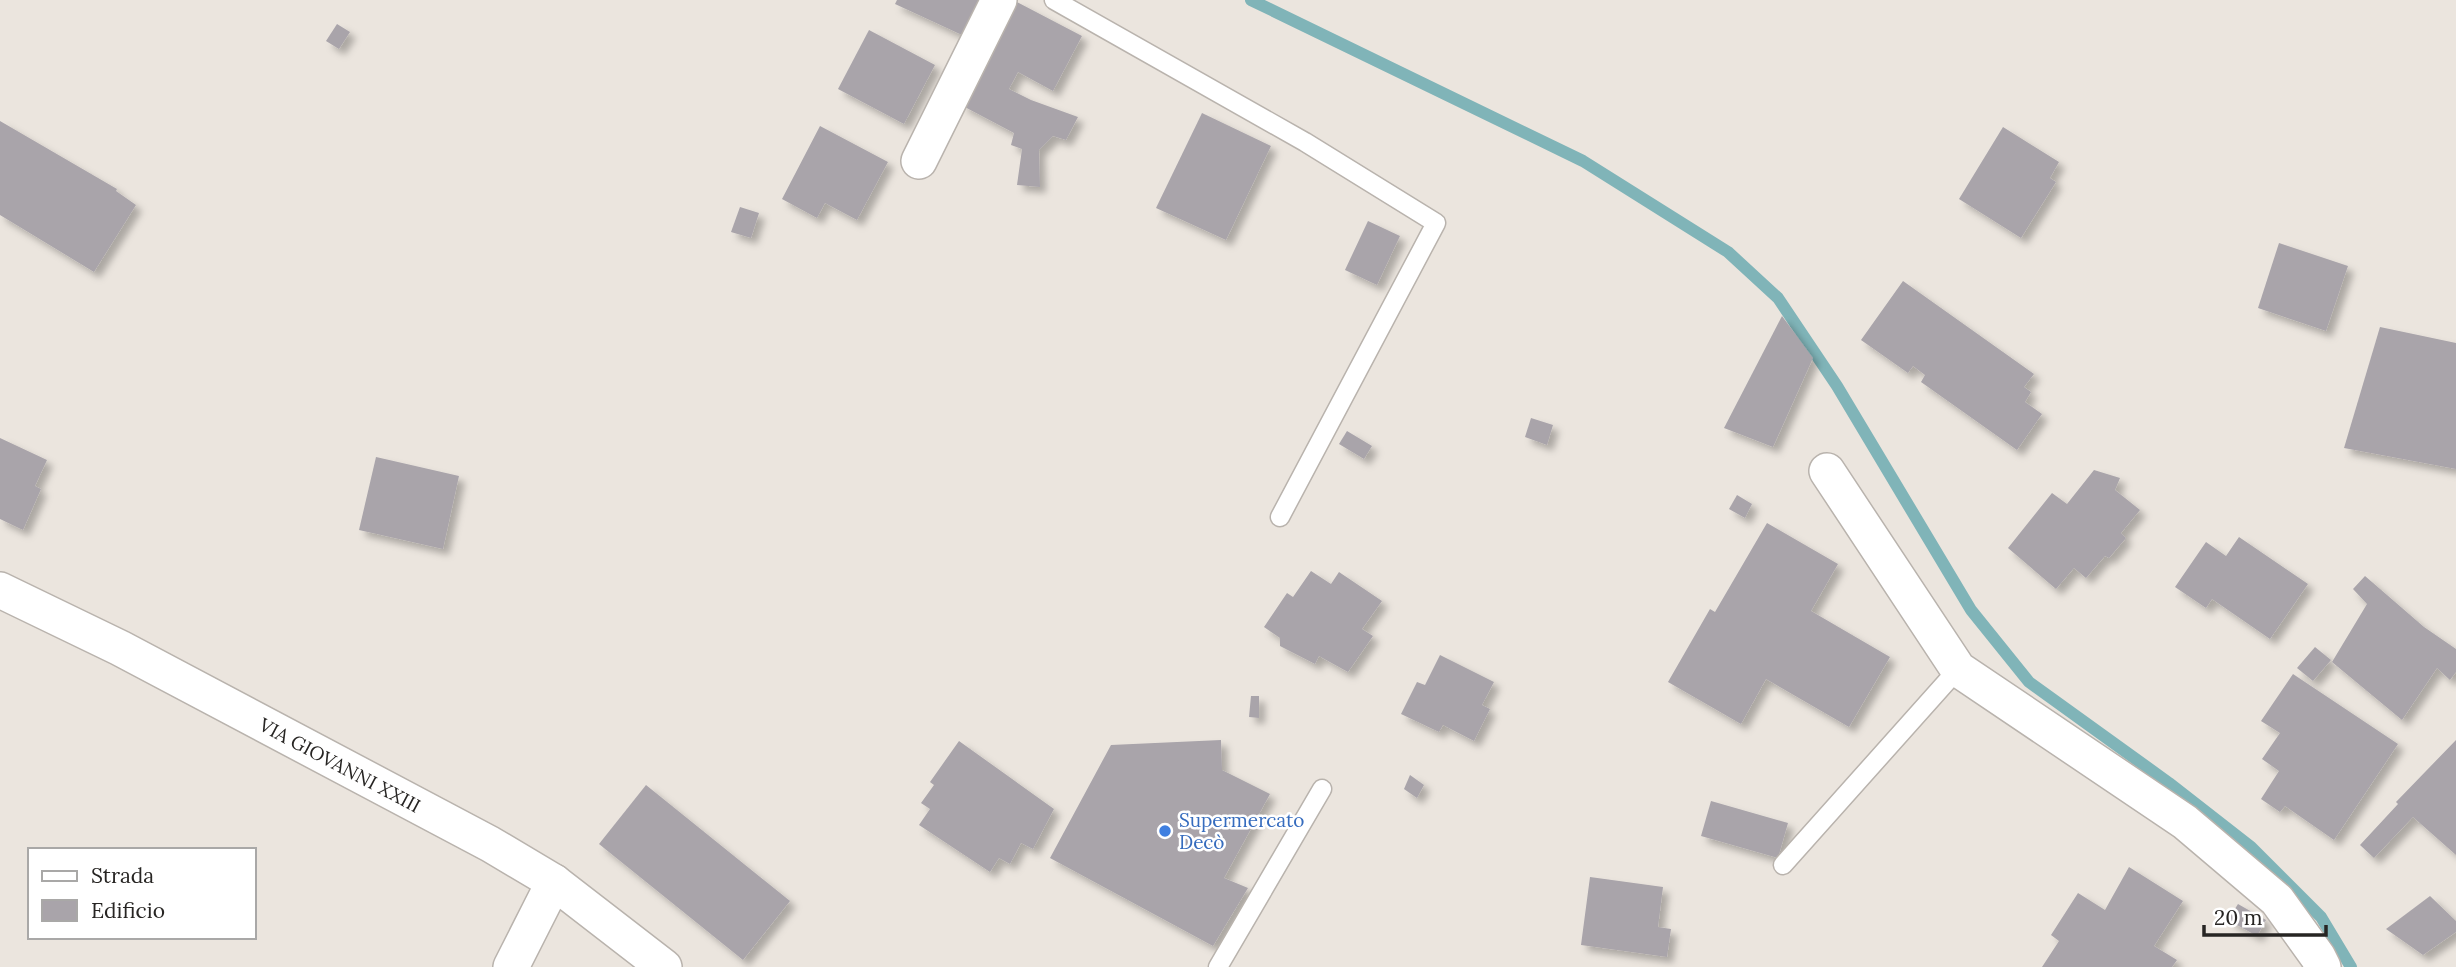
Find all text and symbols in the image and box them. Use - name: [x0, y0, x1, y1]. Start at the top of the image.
- street label: VIA GIOVANNI XXIII: [254, 712, 425, 818]
- place label: Supermercato Decò: [1179, 808, 1304, 854]
- marker: Supermercato Decò: [1157, 823, 1173, 839]
- legend: [28, 848, 256, 939]
- text: Strada: [91, 862, 154, 889]
- scale bar: [2204, 894, 2326, 938]
- text: Edificio: [91, 897, 165, 924]
- text: 20 m: [2214, 904, 2263, 931]

